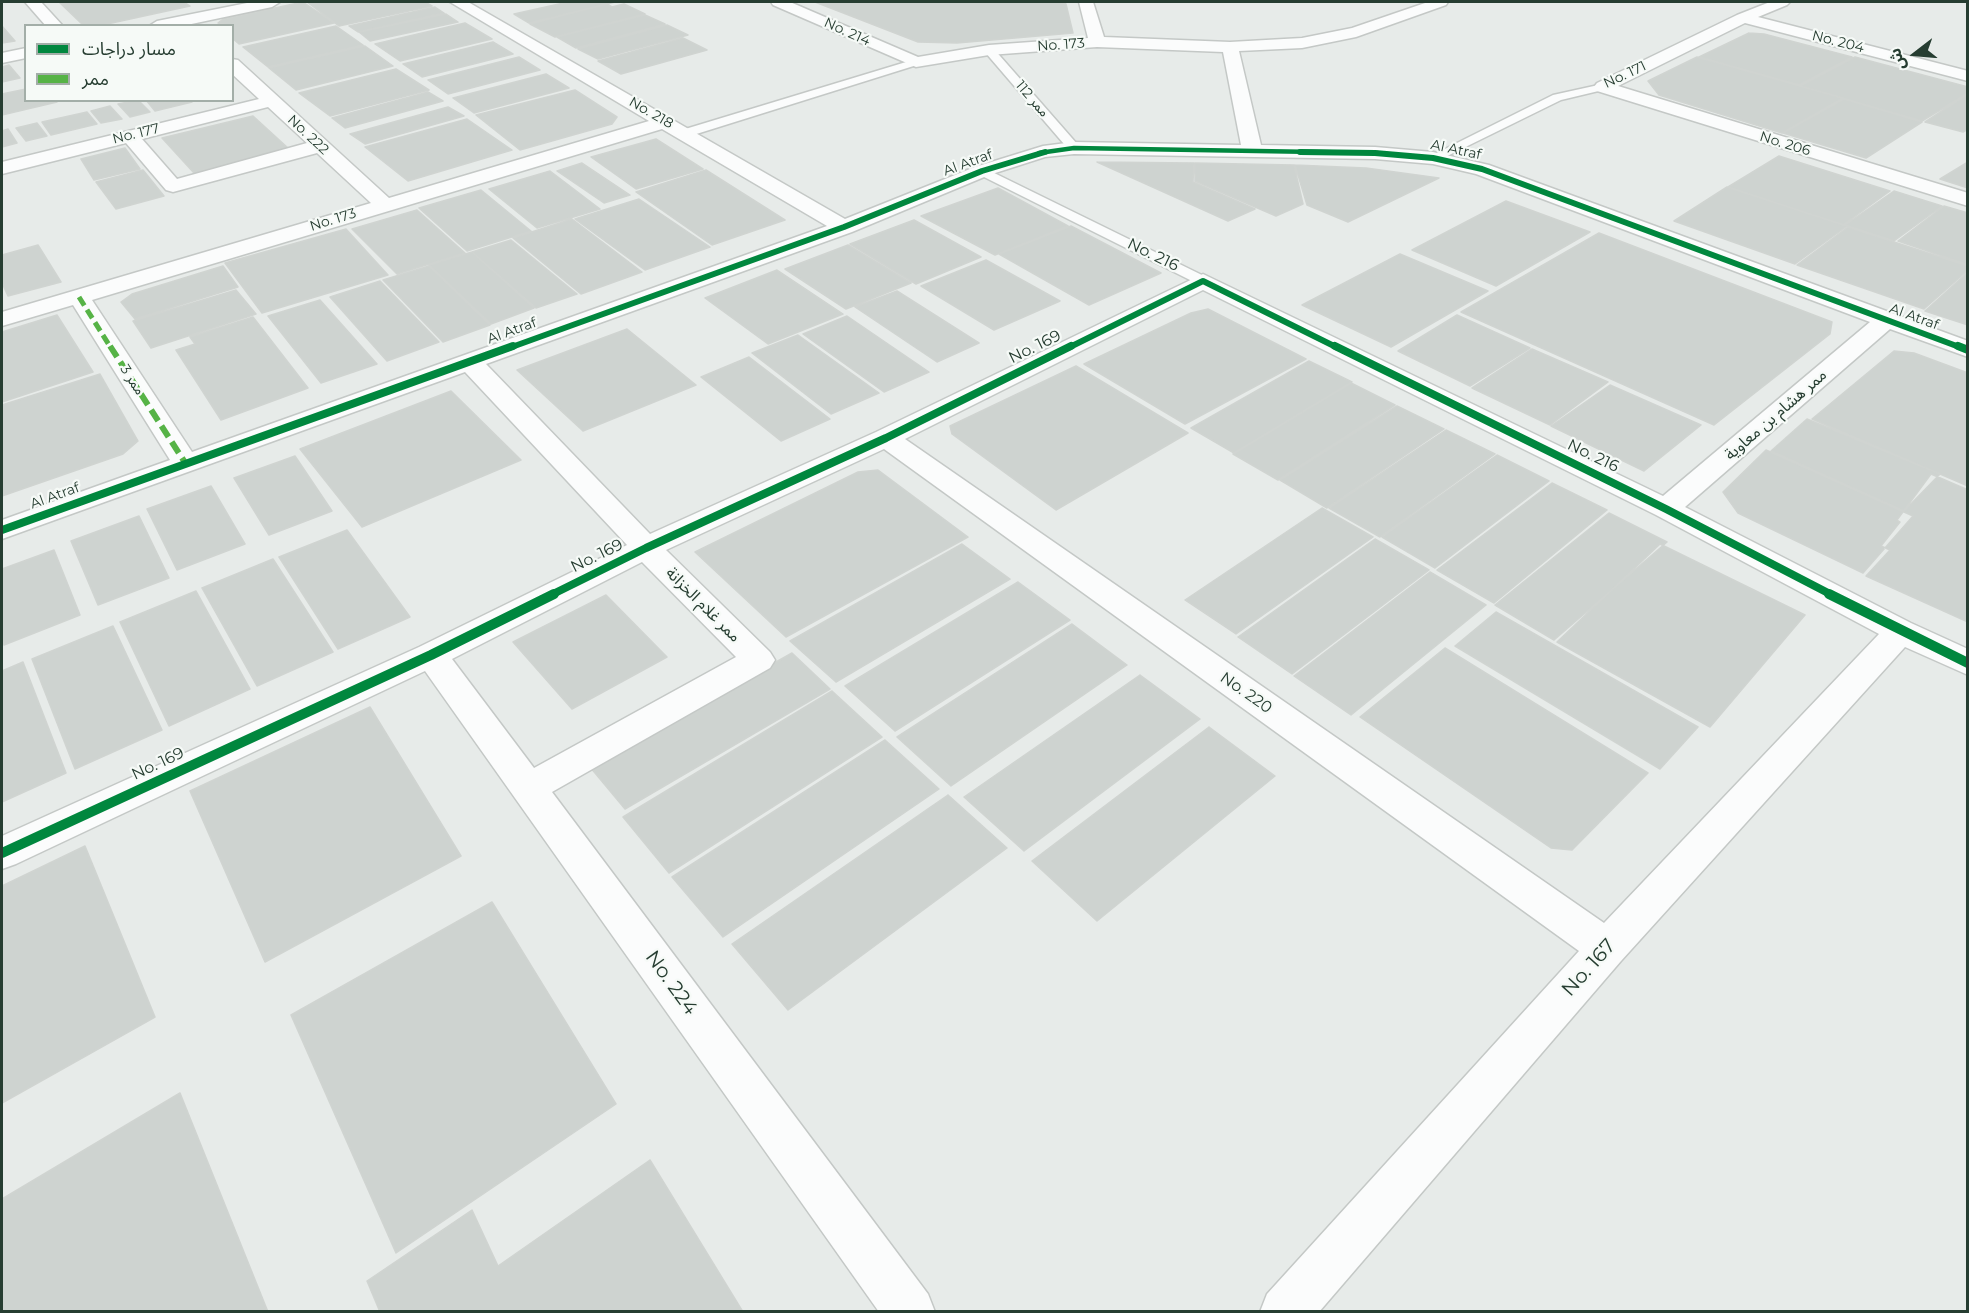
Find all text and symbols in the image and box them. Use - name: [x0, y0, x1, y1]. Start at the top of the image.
- street label: No. 214: [821, 14, 873, 50]
- legend: [24, 24, 234, 102]
- north arrow: [1885, 24, 1945, 84]
- street label: No. 204: [1810, 27, 1866, 57]
- street label: No. 173: [1037, 35, 1085, 55]
- text: مسار دراجات: [82, 38, 176, 60]
- text: ش: [1885, 46, 1909, 72]
- street label: No. 171: [1601, 58, 1649, 92]
- text: ممر: [82, 68, 109, 90]
- street label: ممر 112: [1012, 77, 1052, 121]
- street label: No. 218: [626, 94, 676, 132]
- street label: No. 222: [284, 112, 332, 158]
- street label: No. 177: [111, 120, 161, 148]
- street label: No. 206: [1758, 128, 1812, 160]
- street label: Al Atraf: [1429, 136, 1483, 164]
- street label: Al Atraf: [941, 146, 995, 180]
- street label: No. 173: [308, 205, 358, 235]
- street label: No. 216: [1124, 234, 1182, 276]
- street label: Al Atraf: [1887, 300, 1941, 334]
- street label: Al Atraf: [485, 314, 539, 348]
- street label: No. 169: [1006, 326, 1064, 368]
- street label: ممر 3: [116, 362, 148, 398]
- street label: ممر هشام بن معاوية: [1721, 365, 1831, 465]
- street label: No. 216: [1564, 435, 1622, 477]
- street label: Al Atraf: [28, 479, 82, 513]
- street label: No. 169: [568, 535, 626, 577]
- street label: ممر غلام الخزانة: [662, 564, 744, 646]
- street label: No. 220: [1216, 668, 1276, 718]
- street label: No. 169: [129, 744, 187, 784]
- street label: No. 167: [1557, 934, 1621, 1002]
- street label: No. 224: [640, 946, 702, 1020]

